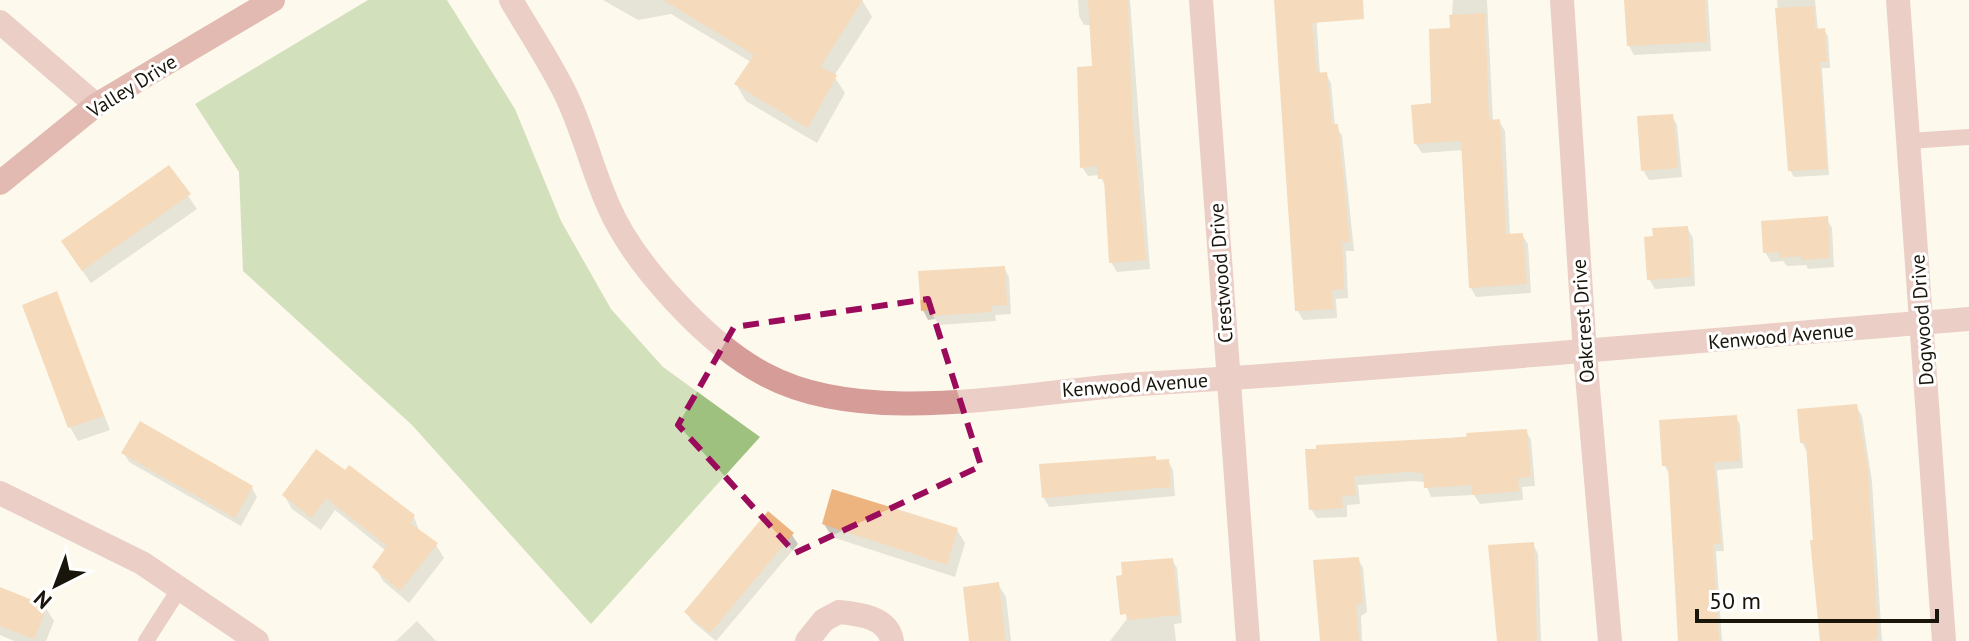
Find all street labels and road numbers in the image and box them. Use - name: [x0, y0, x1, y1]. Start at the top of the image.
- street label: Valley Drive: [82, 48, 181, 124]
- street label: Crestwood Drive: [1203, 202, 1239, 344]
- street label: Dogwood Drive: [1904, 254, 1940, 386]
- street label: Oakcrest Drive: [1566, 258, 1600, 384]
- street label: Kenwood Avenue: [1707, 317, 1855, 355]
- street label: Kenwood Avenue: [1061, 367, 1209, 403]

